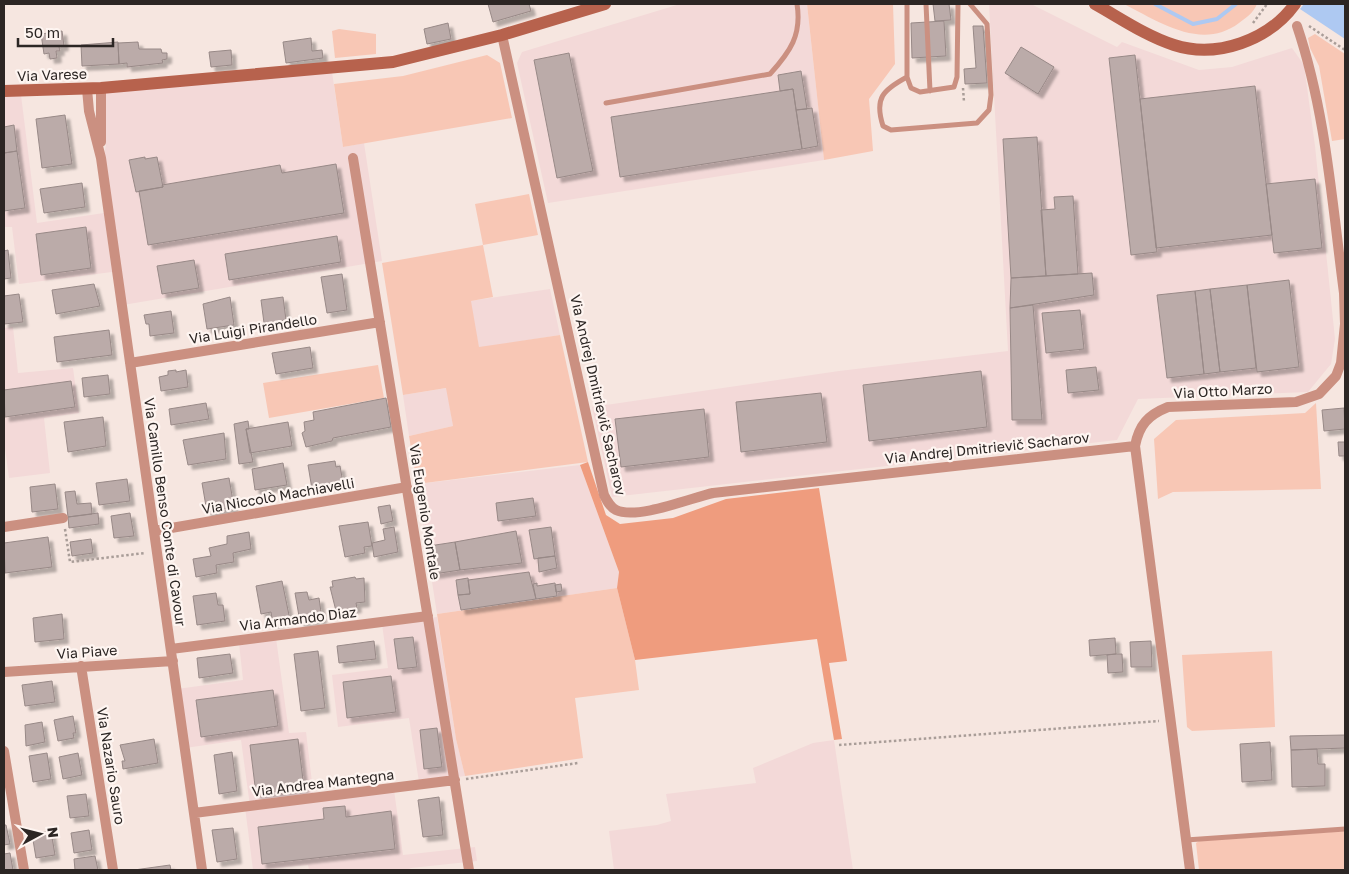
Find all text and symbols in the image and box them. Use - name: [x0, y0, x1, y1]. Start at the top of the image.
- scale bar: [18, 15, 112, 47]
- text: 50 m: [25, 23, 60, 41]
- street label: Via Varese: [17, 65, 87, 84]
- street label: Via Andrej Dmitrievič Sacharov: [567, 293, 630, 497]
- street label: Via Luigi Pirandello: [188, 310, 318, 347]
- street label: Via Otto Marzo: [1173, 379, 1273, 402]
- street label: Via Camillo Benso Conte di Cavour: [141, 396, 190, 628]
- street label: Via Andrej Dmitrievič Sacharov: [884, 428, 1090, 467]
- street label: Via Eugenio Montale: [406, 443, 445, 581]
- street label: Via Niccolò Machiavelli: [200, 474, 356, 517]
- street label: Via Armando Diaz: [239, 603, 357, 634]
- street label: Via Piave: [56, 641, 118, 662]
- street label: Via Nazario Sauro: [94, 706, 129, 826]
- street label: Via Andrea Mantegna: [251, 765, 395, 800]
- north arrow: [15, 809, 65, 859]
- text: N: [44, 826, 62, 839]

